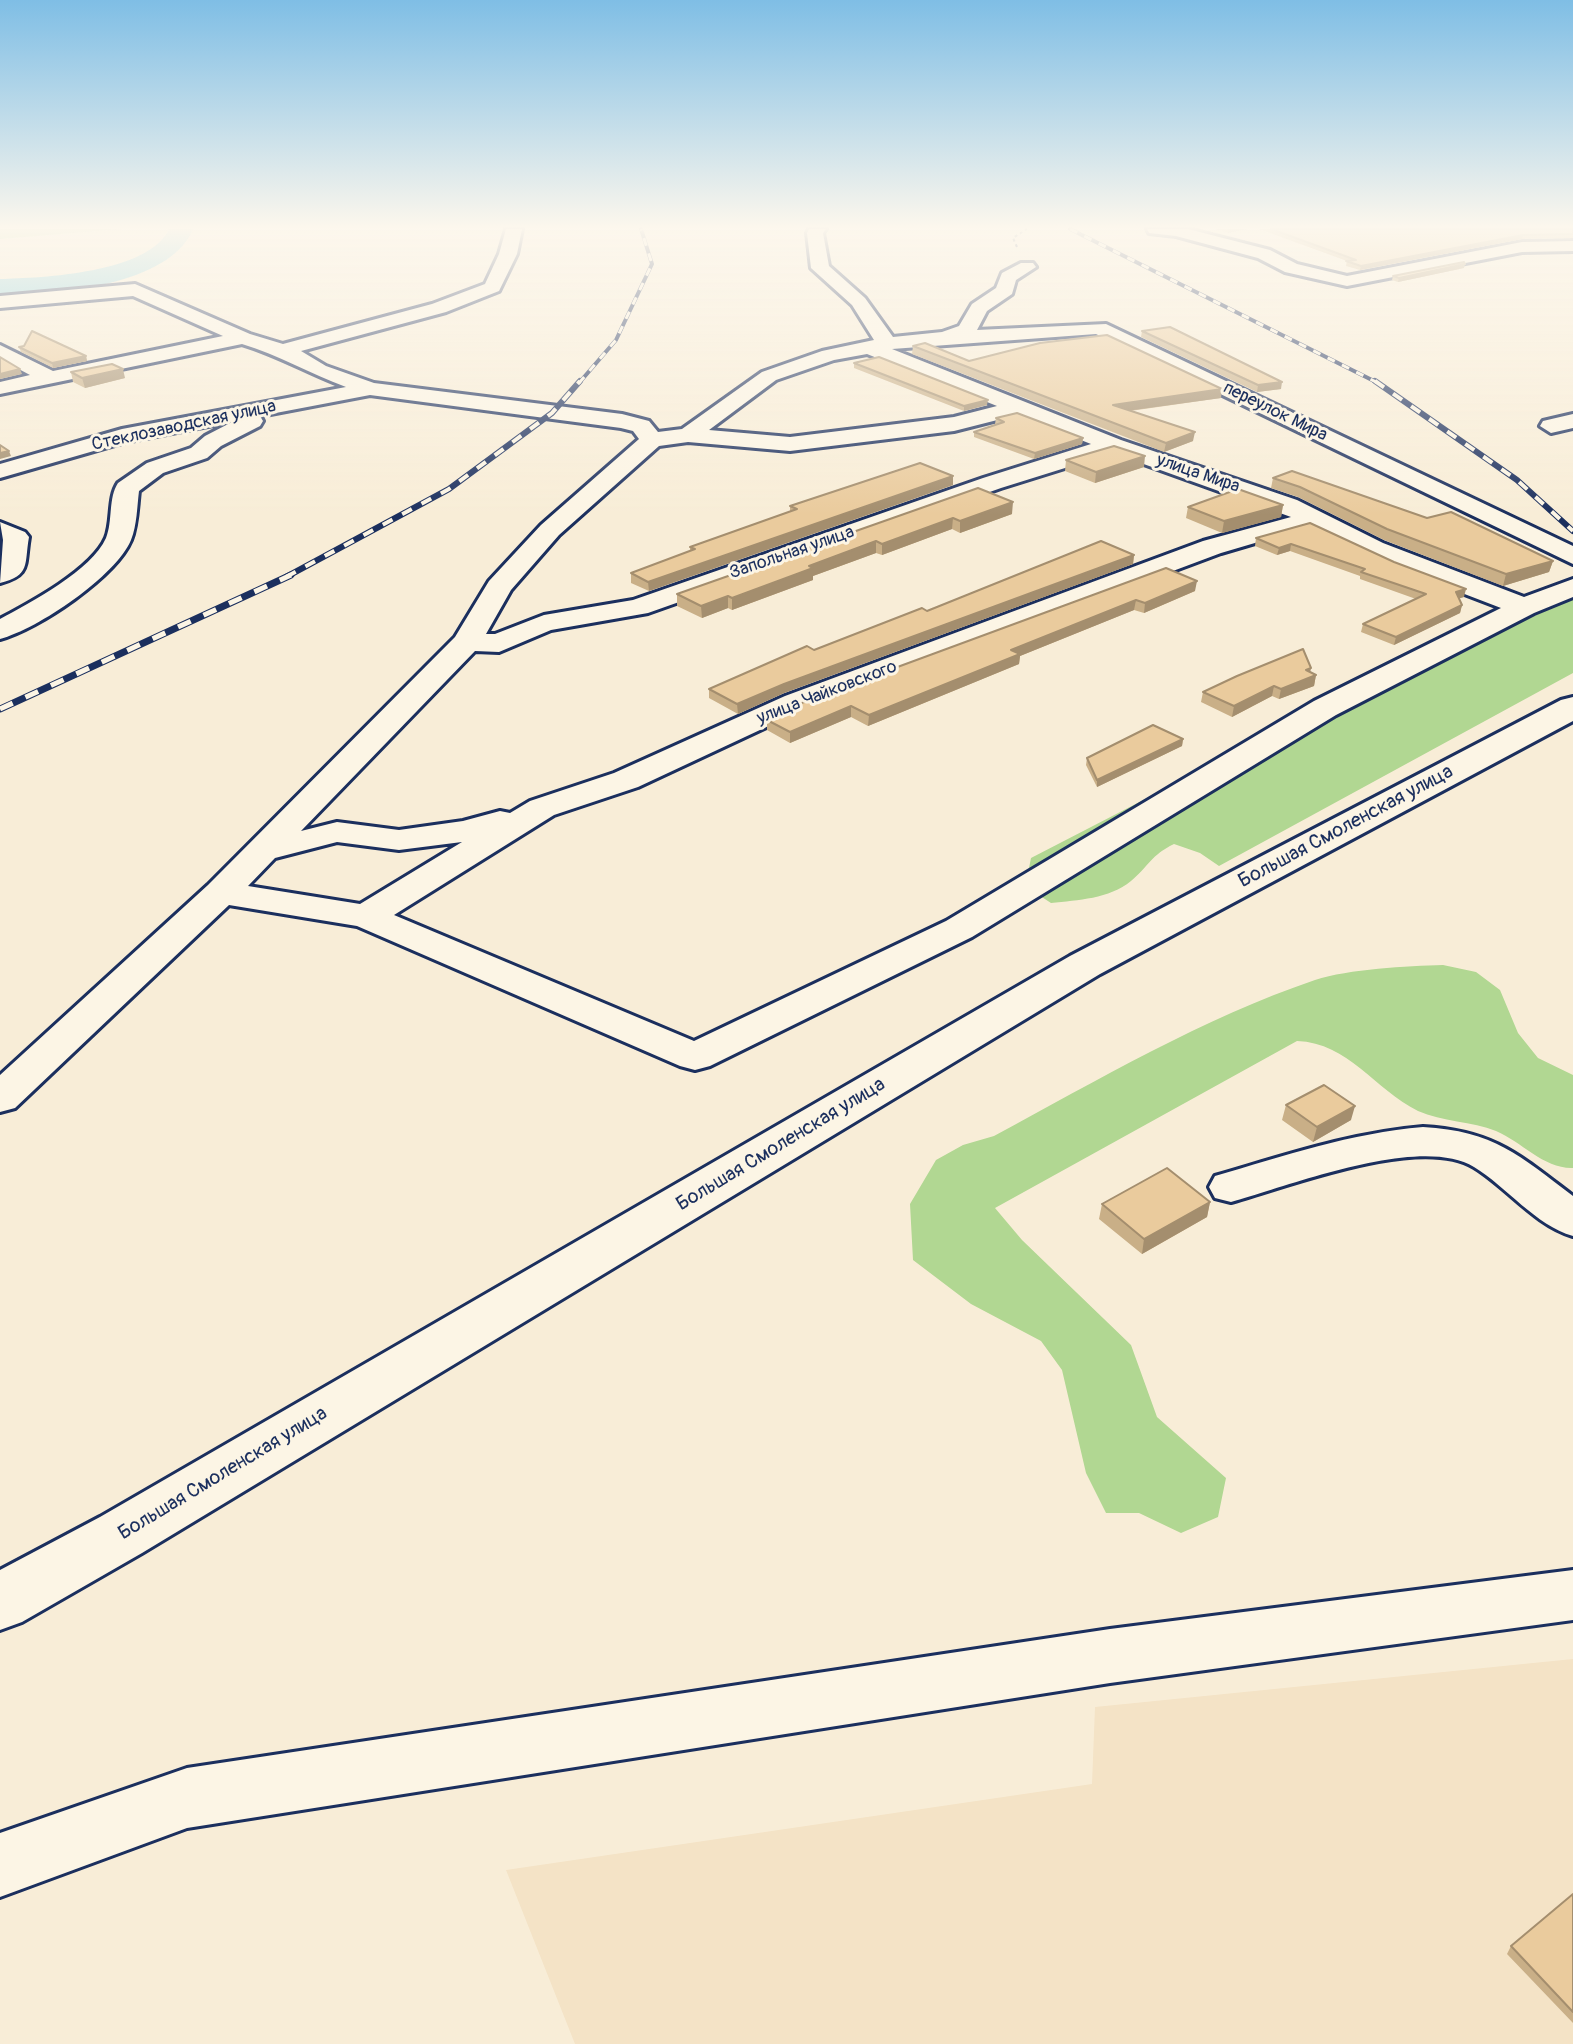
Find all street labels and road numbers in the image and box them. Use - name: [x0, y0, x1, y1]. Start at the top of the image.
- street label: переулок Мира: [1219, 377, 1331, 447]
- street label: Стеклозаводская улица: [90, 396, 278, 456]
- street label: улица Мира: [1154, 450, 1242, 498]
- street label: Запольная улица: [727, 522, 857, 584]
- street label: улица Чайковского: [754, 656, 900, 730]
- street label: Большая Смоленская улица: [1235, 760, 1457, 894]
- street label: Большая Смоленская улица: [672, 1073, 890, 1217]
- street label: Большая Смоленская улица: [114, 1402, 332, 1546]

